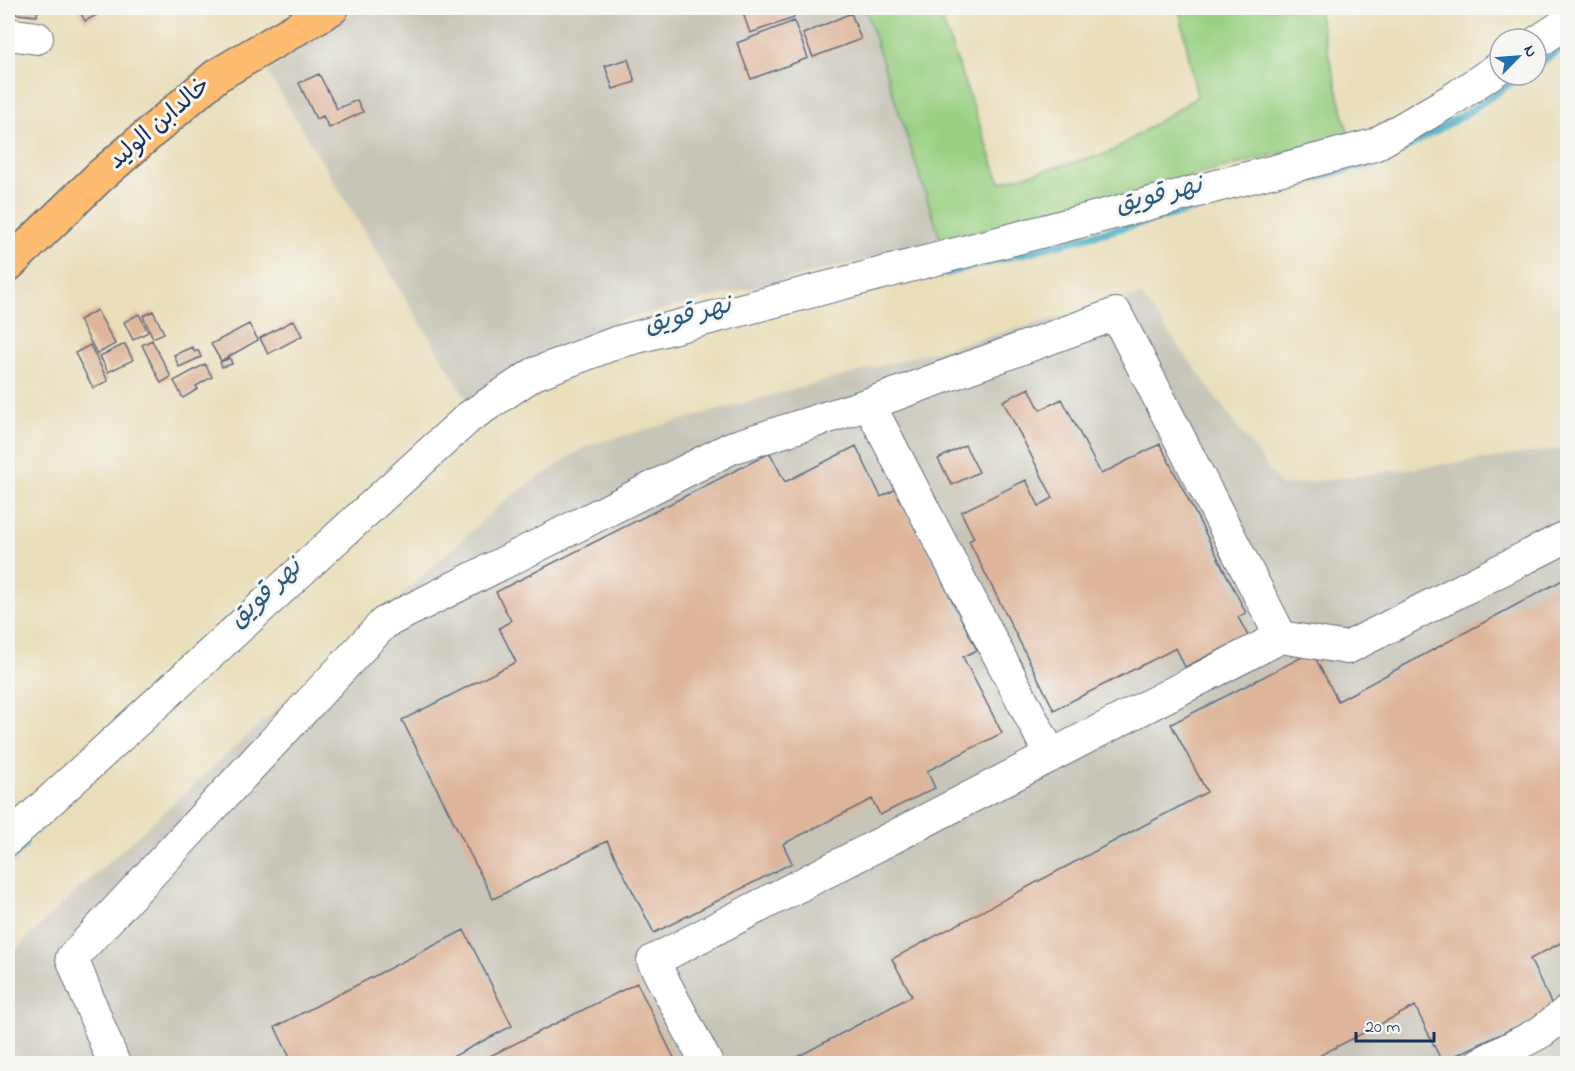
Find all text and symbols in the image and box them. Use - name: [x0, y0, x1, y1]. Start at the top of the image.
- north arrow: [1488, 27, 1548, 87]
- text: N: [1517, 42, 1543, 62]
- street label: خالدابن الوليد: [101, 69, 219, 179]
- water label: نهر قويق: [1112, 166, 1209, 225]
- water label: نهر قويق: [641, 286, 738, 345]
- water label: نهر قويق: [221, 548, 313, 638]
- scale bar: [1356, 1005, 1434, 1043]
- text: 20 m: [1365, 1015, 1400, 1041]

